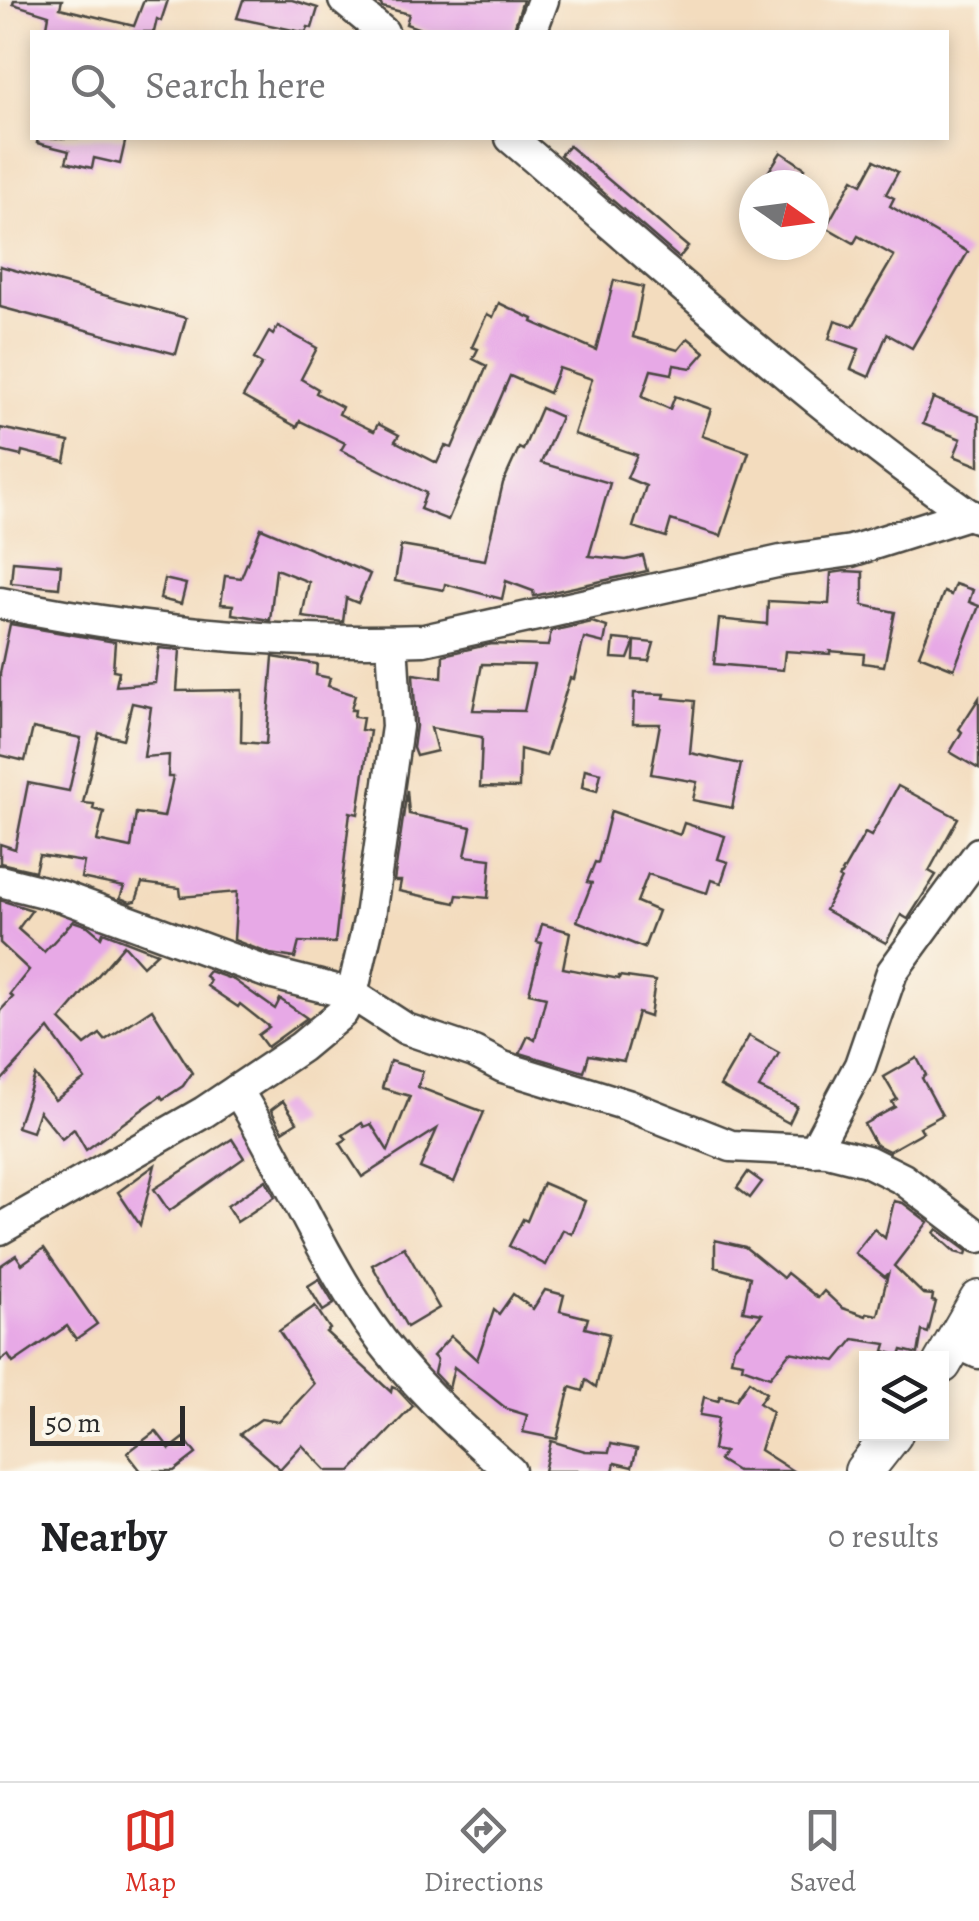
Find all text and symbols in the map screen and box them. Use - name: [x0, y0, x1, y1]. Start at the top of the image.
- search box: [30, 30, 949, 140]
- icon: search: [65, 58, 120, 113]
- text: Search here: [145, 59, 326, 111]
- north arrow: [739, 170, 829, 260]
- map controls: [859, 1351, 949, 1441]
- button: layers: [859, 1351, 949, 1441]
- scale bar: [30, 1401, 185, 1446]
- text: 50 m: [45, 1404, 101, 1442]
- text: Nearby: [40, 1508, 167, 1565]
- text: 0 results: [828, 1514, 939, 1558]
- tab: Map: [123, 1803, 178, 1901]
- tab: Directions: [424, 1803, 544, 1901]
- tab: Saved: [790, 1803, 856, 1901]

